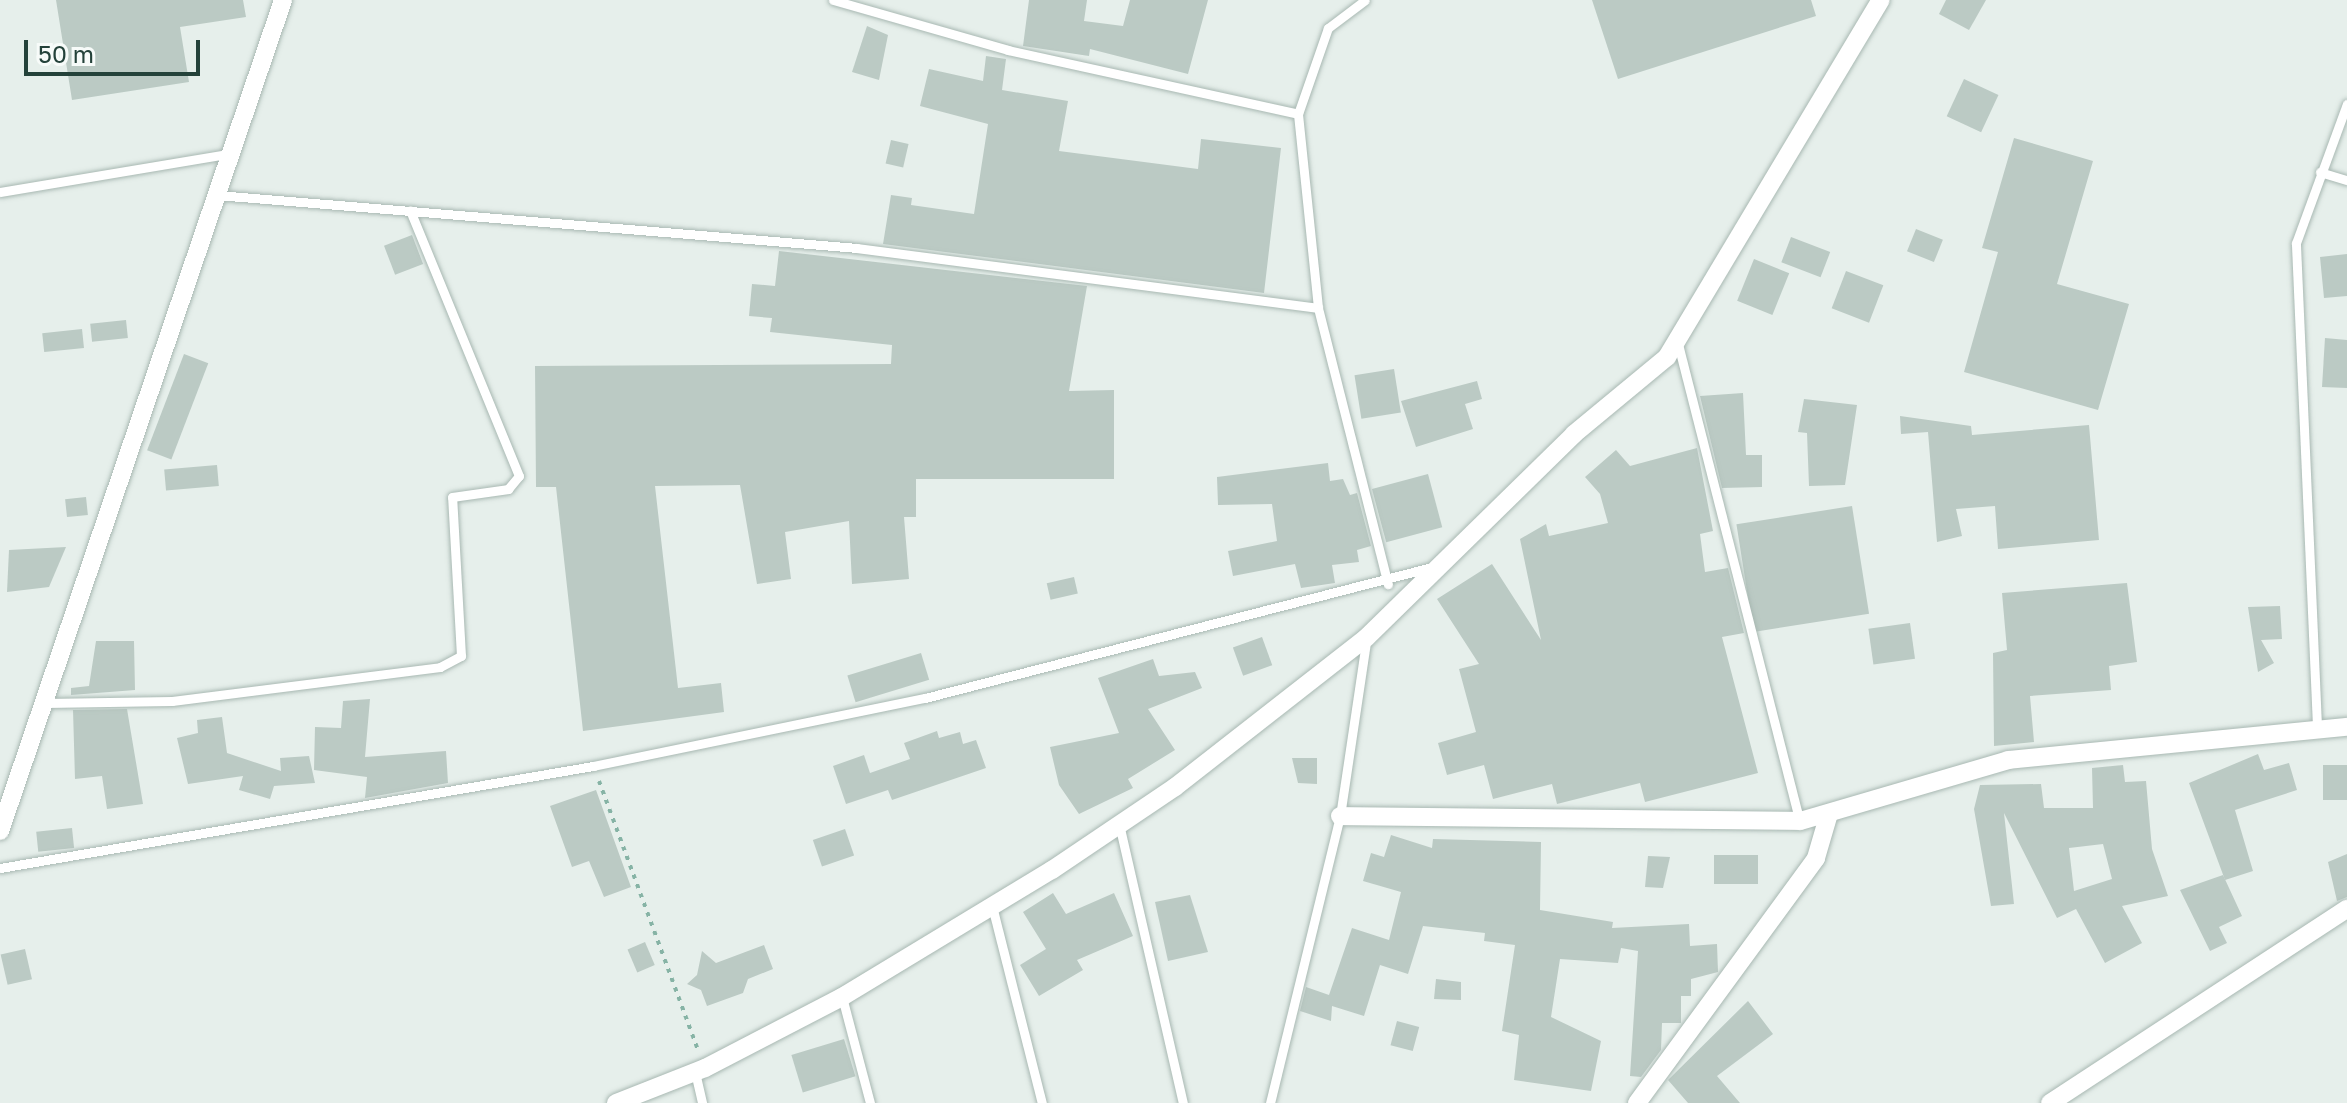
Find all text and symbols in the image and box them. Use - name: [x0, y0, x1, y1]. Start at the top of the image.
- scale bar: [28, 24, 204, 74]
- text: 50 m: [38, 39, 94, 68]

